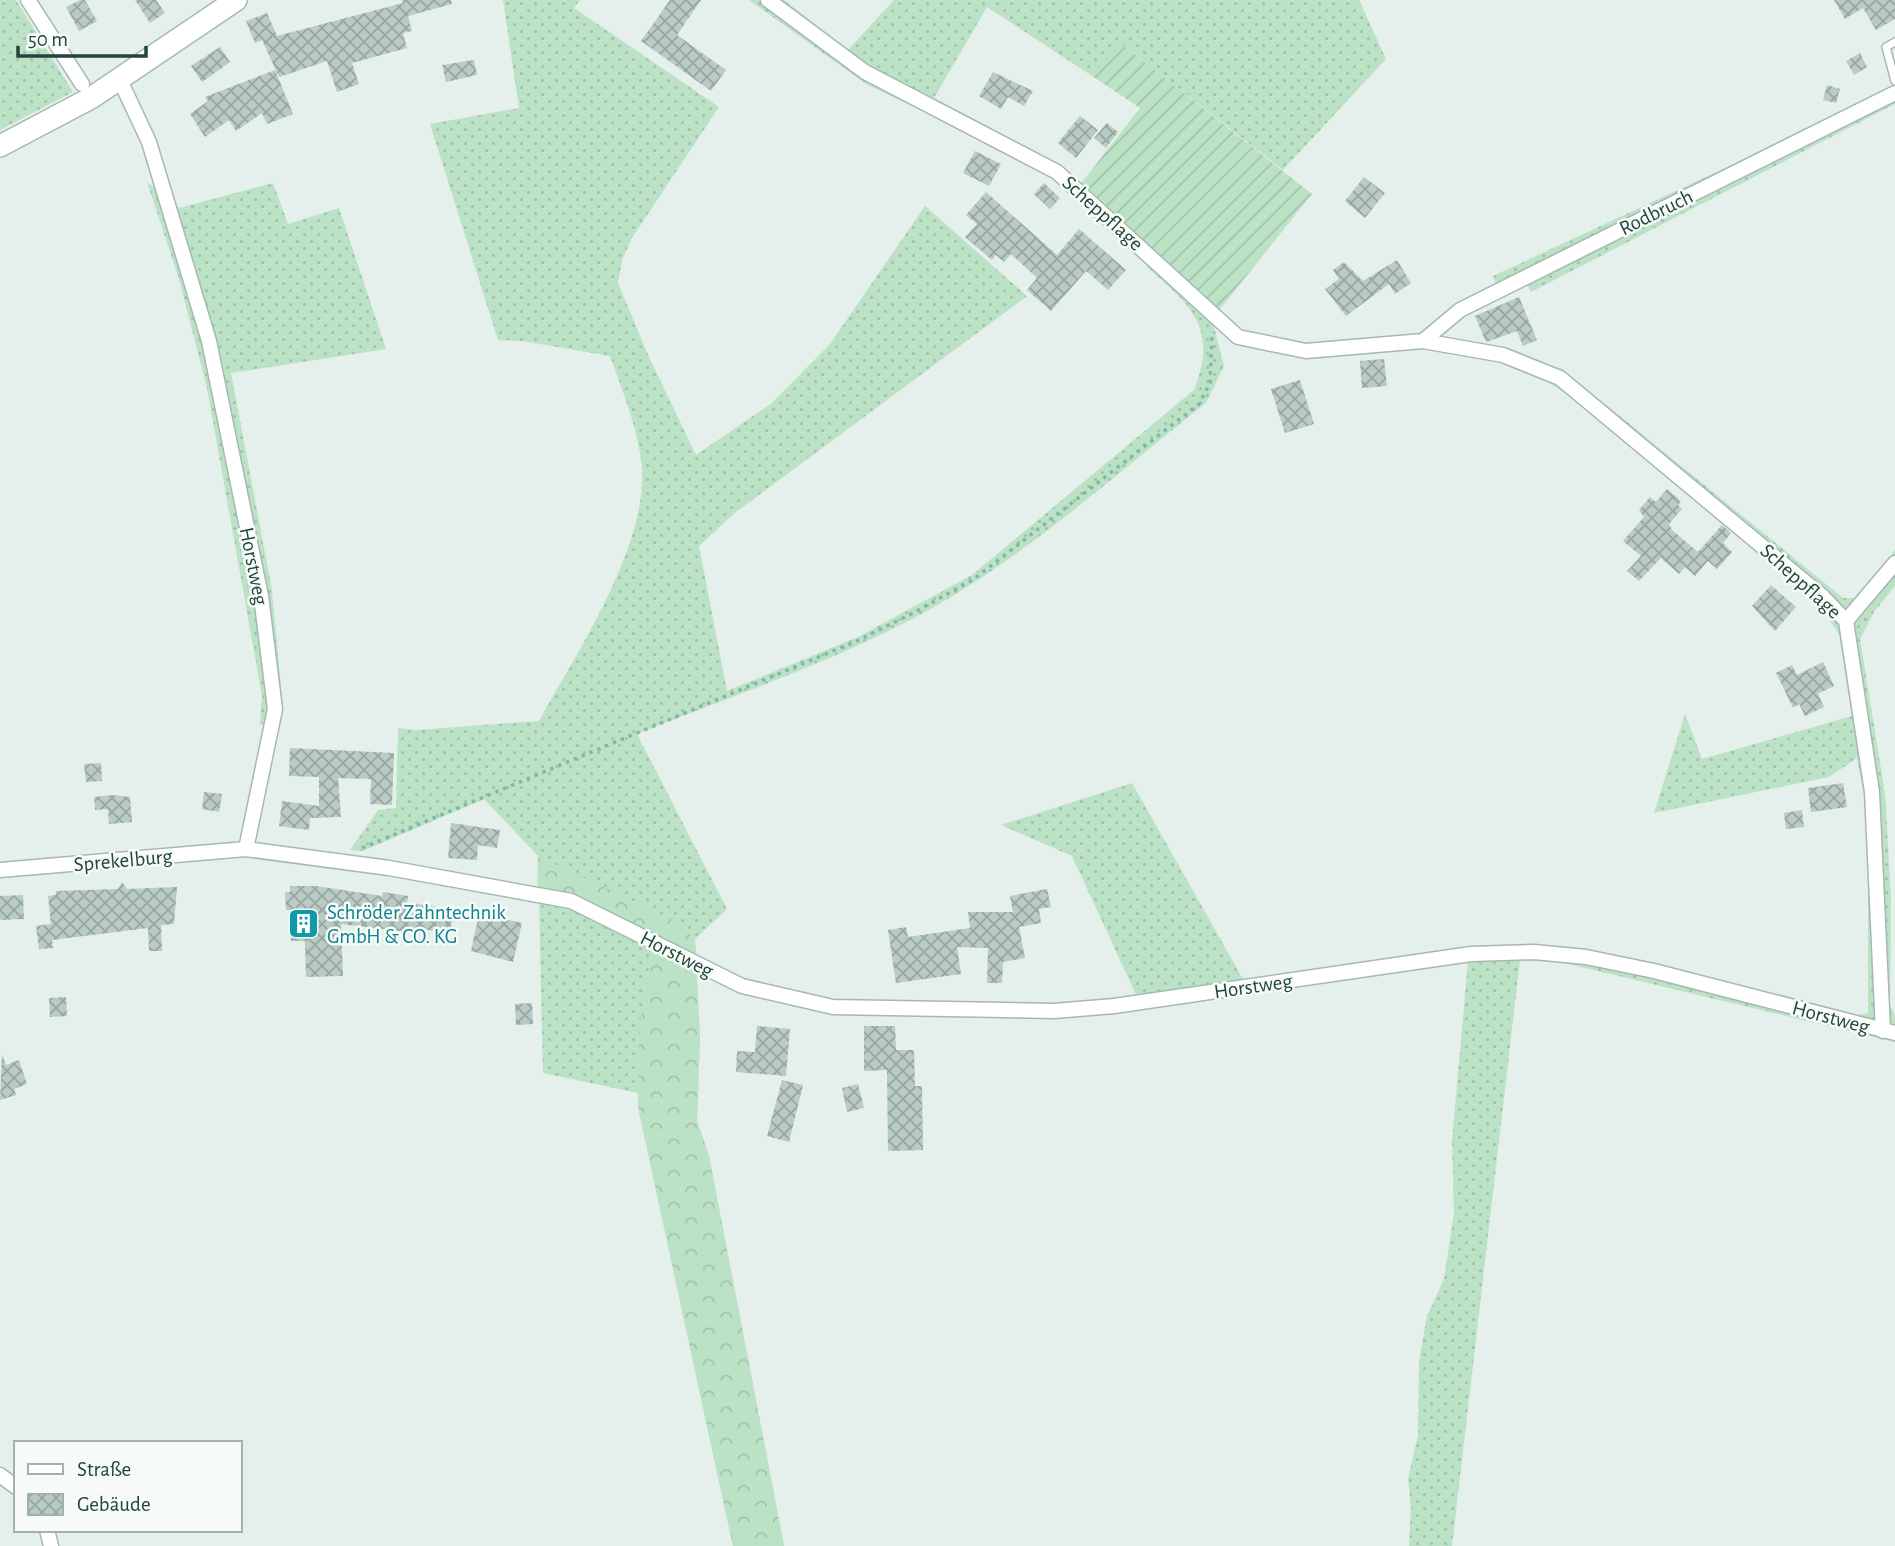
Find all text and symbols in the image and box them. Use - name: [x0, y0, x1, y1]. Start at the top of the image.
- scale bar: [18, 14, 145, 58]
- text: 50 m: [28, 29, 68, 50]
- street label: Scheppflage: [1058, 172, 1147, 255]
- street label: Rodbruch: [1616, 186, 1696, 239]
- street label: Horstweg: [236, 525, 271, 608]
- street label: Scheppflage: [1756, 540, 1845, 623]
- street label: Sprekelburg: [73, 846, 174, 875]
- place label: Schröder Zahntechnik GmbH & CO. KG: [327, 902, 506, 947]
- building icon: Schröder Zahntechnik GmbH & CO. KG: [287, 907, 321, 941]
- street label: Horstweg: [637, 927, 717, 982]
- street label: Horstweg: [1213, 971, 1294, 1002]
- street label: Horstweg: [1790, 997, 1872, 1038]
- legend: [14, 1441, 242, 1532]
- text: Straße: [77, 1459, 131, 1480]
- text: Gebäude: [77, 1494, 151, 1515]

